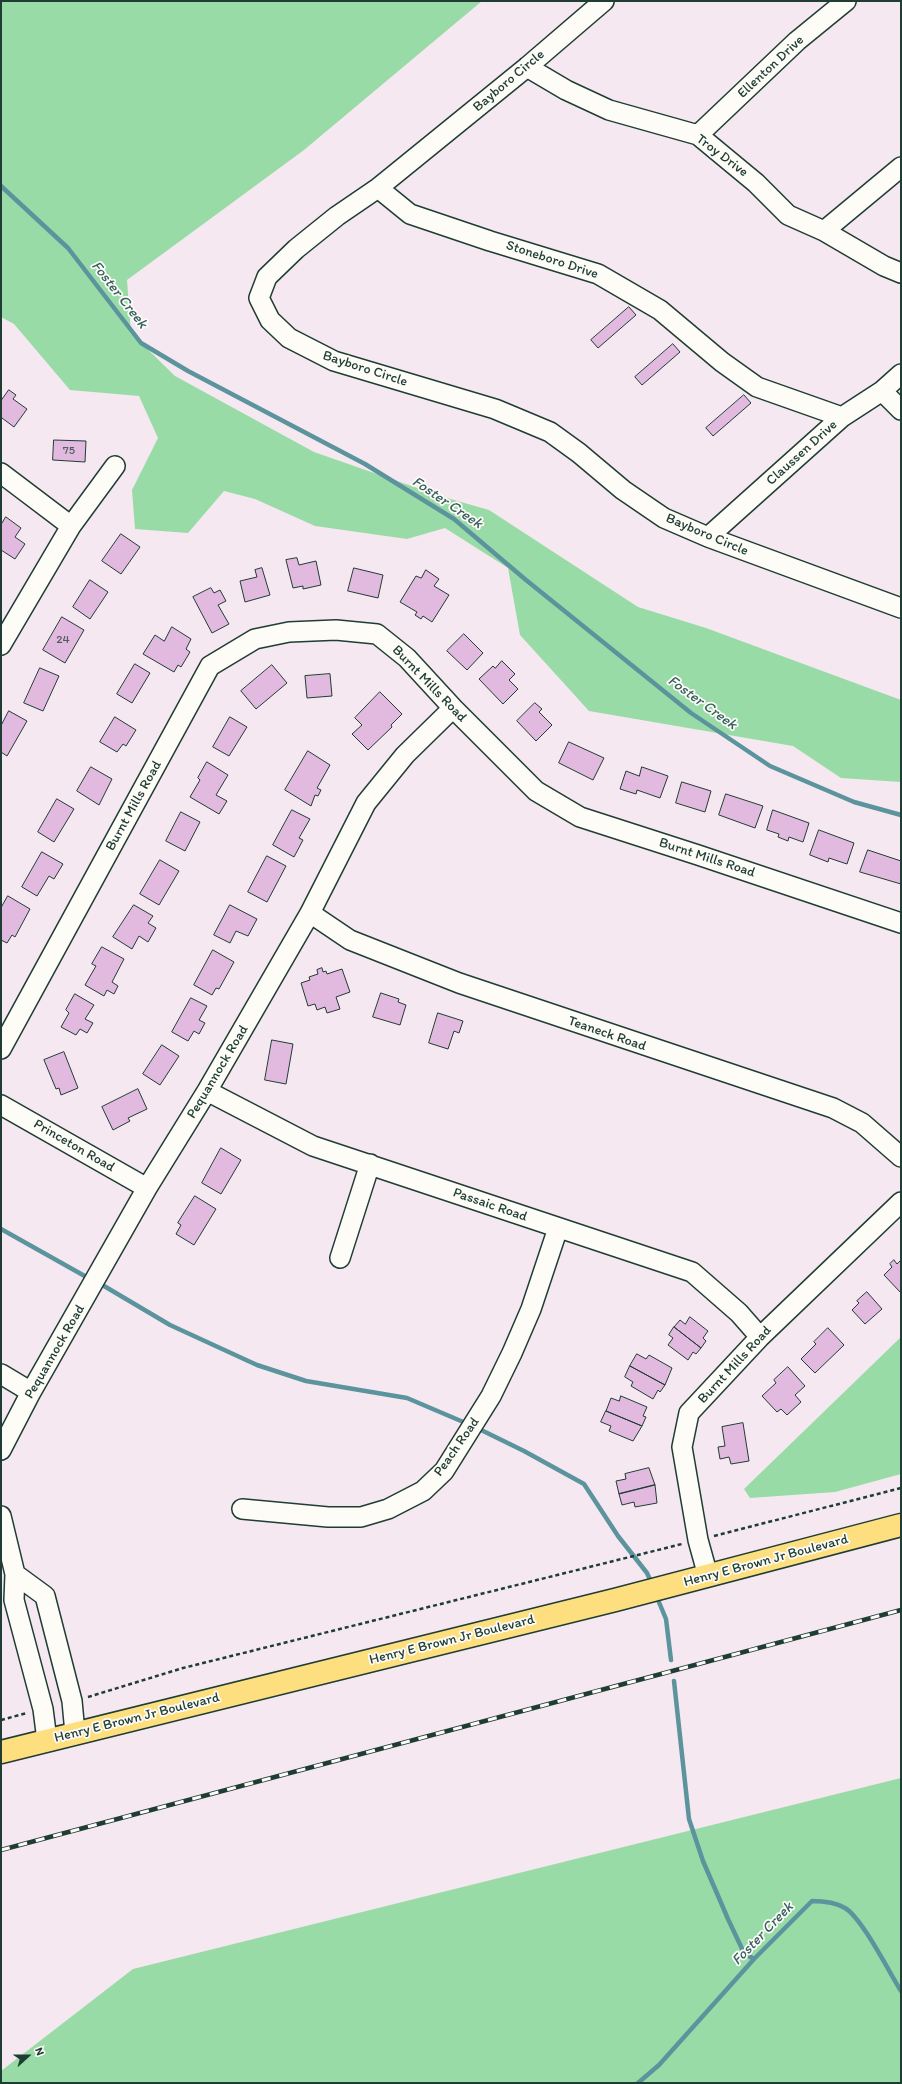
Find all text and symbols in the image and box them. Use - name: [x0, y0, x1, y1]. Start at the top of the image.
- street label: Ellenton Drive: [734, 32, 808, 102]
- street label: Bayboro Circle: [470, 46, 548, 116]
- street label: Troy Drive: [693, 131, 751, 181]
- street label: Stoneboro Drive: [504, 237, 600, 283]
- water label: Foster Creek: [87, 258, 151, 332]
- street label: Bayboro Circle: [321, 347, 409, 391]
- street label: Claussen Drive: [763, 417, 841, 489]
- house number: 75: [63, 444, 75, 458]
- water label: Foster Creek: [408, 473, 486, 533]
- street label: Bayboro Circle: [663, 510, 751, 560]
- house number: 24: [56, 633, 70, 647]
- street label: Burnt Mills Road: [388, 642, 470, 726]
- water label: Foster Creek: [664, 672, 740, 734]
- street label: Burnt Mills Road: [102, 758, 166, 854]
- street label: Burnt Mills Road: [657, 835, 757, 881]
- street label: Teaneck Road: [566, 1013, 648, 1055]
- street label: Pequannock Road: [184, 1022, 252, 1122]
- street label: Princeton Road: [30, 1116, 118, 1176]
- street label: Passaic Road: [451, 1184, 529, 1226]
- street label: Pequannock Road: [21, 1302, 89, 1402]
- street label: Burnt Mills Road: [695, 1323, 775, 1407]
- street label: Peach Road: [431, 1414, 483, 1480]
- street label: Henry E Brown Jr Boulevard: [682, 1531, 850, 1591]
- street label: Henry E Brown Jr Boulevard: [368, 1611, 536, 1669]
- street label: Henry E Brown Jr Boulevard: [53, 1689, 221, 1747]
- water label: Foster Creek: [728, 1899, 798, 1969]
- north arrow: [8, 2036, 48, 2076]
- text: N: [32, 2046, 47, 2057]

